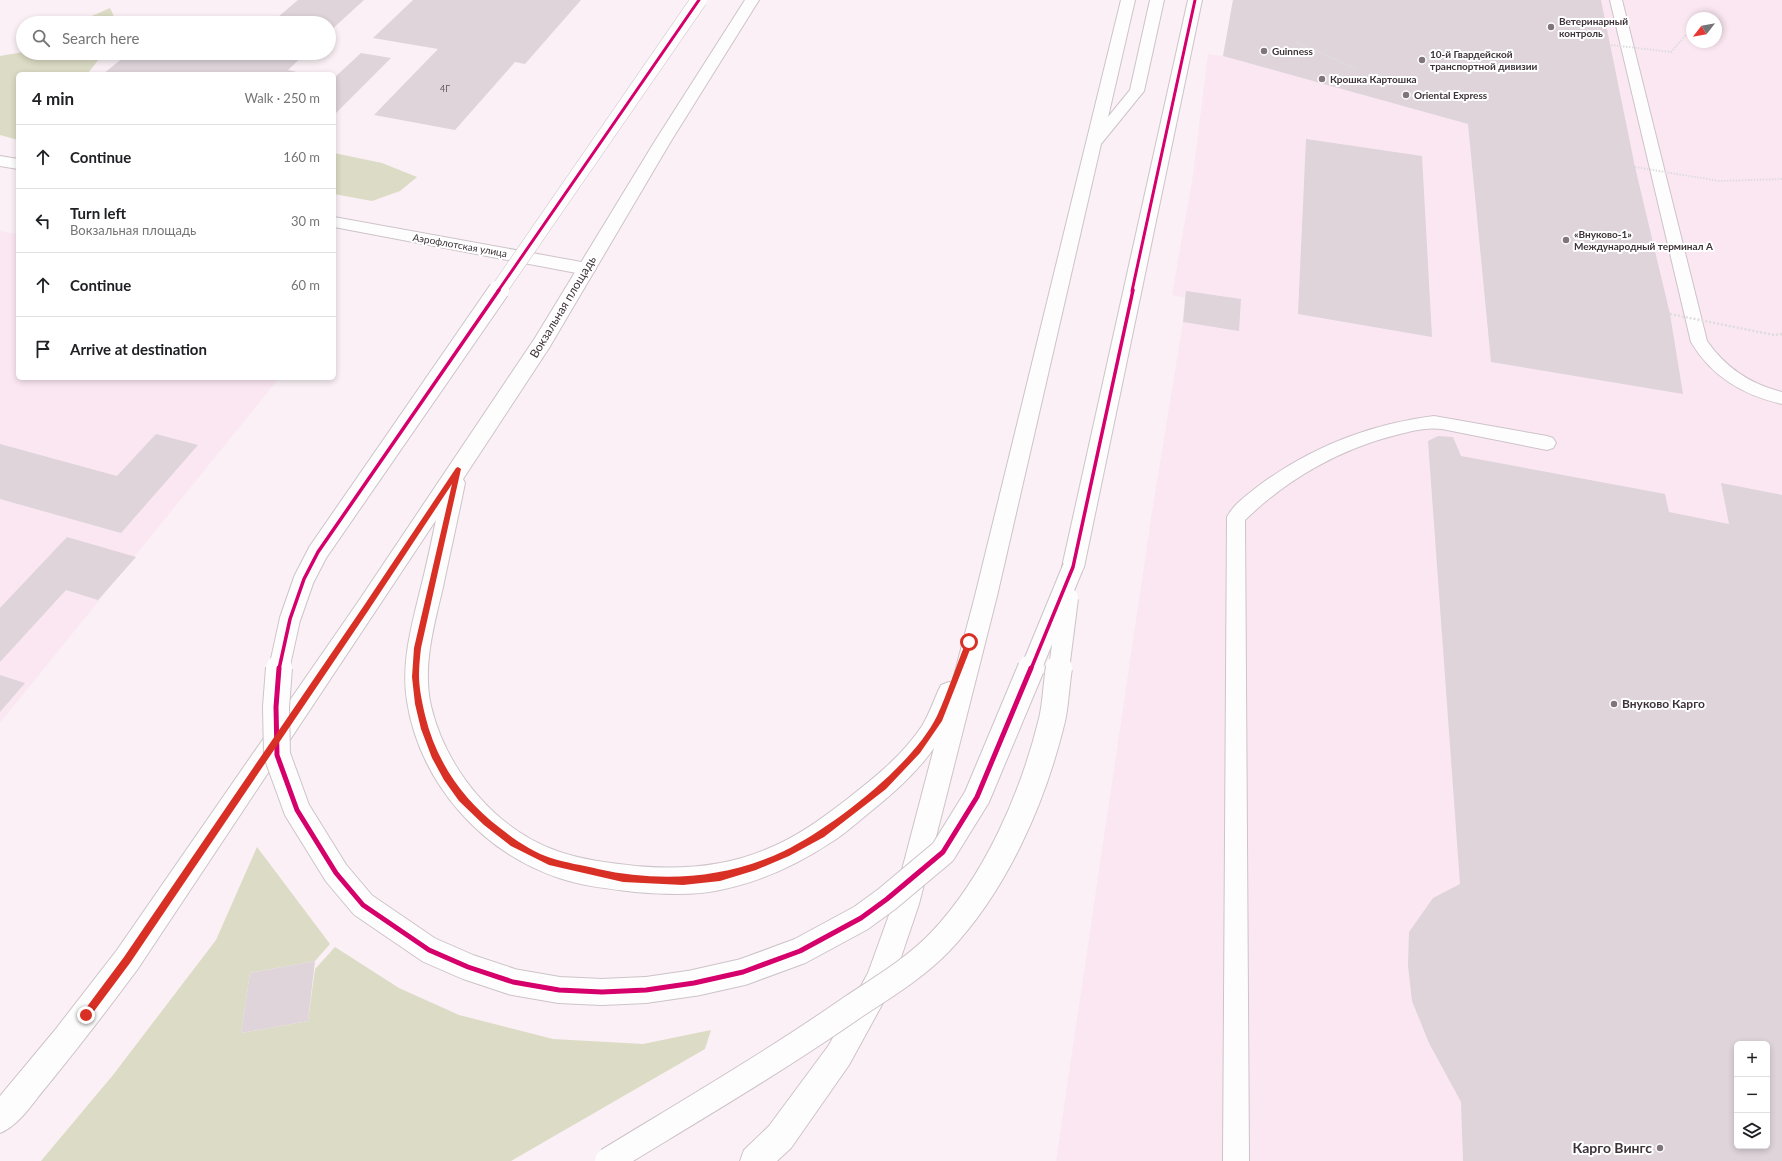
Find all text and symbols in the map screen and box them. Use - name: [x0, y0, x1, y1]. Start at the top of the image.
- north arrow: [1686, 12, 1722, 48]
- place label: Ветеринарный контроль: [1559, 15, 1628, 39]
- search box: [16, 16, 336, 60]
- marker: Ветеринарный контроль: [1546, 22, 1556, 32]
- icon: search: [30, 27, 52, 49]
- text: Search here: [62, 29, 139, 47]
- place label: Guinness: [1272, 45, 1313, 57]
- marker: Guinness: [1259, 46, 1269, 56]
- place label: 10-й Гвардейской транспортной дивизии: [1430, 48, 1538, 72]
- marker: 10-й Гвардейской транспортной дивизии: [1417, 55, 1427, 65]
- place label: Крошка Картошка: [1330, 73, 1417, 85]
- marker: Крошка Картошка: [1317, 74, 1327, 84]
- house number: 4Г: [440, 83, 450, 94]
- text: 4 min: [32, 88, 74, 109]
- place label: Oriental Express: [1414, 89, 1488, 101]
- text: Walk · 250 m: [244, 90, 320, 106]
- marker: Oriental Express: [1401, 90, 1411, 100]
- icon: ahead: [32, 146, 54, 168]
- text: Continue: [70, 148, 131, 166]
- text: 160 m: [283, 149, 320, 165]
- text: Turn left: [70, 204, 126, 222]
- icon: left: [32, 210, 54, 232]
- text: 30 m: [291, 213, 320, 229]
- text: Вокзальная площадь: [70, 222, 196, 238]
- place label: «Внуково-1» Международный терминал А: [1574, 228, 1713, 252]
- street label: Аэрофлотская улица: [412, 231, 508, 259]
- marker: «Внуково-1» Международный терминал А: [1561, 235, 1571, 245]
- street label: Вокзальная площадь: [526, 253, 599, 361]
- icon: ahead: [32, 274, 54, 296]
- text: Continue: [70, 276, 131, 294]
- text: 60 m: [291, 277, 320, 293]
- icon: arrive: [32, 338, 54, 360]
- text: Arrive at destination: [70, 340, 207, 358]
- route start: [960, 633, 978, 651]
- place label: Внуково Карго: [1622, 696, 1705, 711]
- marker: Внуково Карго: [1609, 699, 1619, 709]
- route end: [77, 1006, 95, 1024]
- map controls: [1734, 1041, 1770, 1149]
- button: +: [1734, 1041, 1770, 1077]
- button: −: [1734, 1077, 1770, 1113]
- button: layers: [1734, 1113, 1770, 1149]
- place label: Карго Вингс: [1573, 1139, 1652, 1156]
- marker: Карго Вингс: [1655, 1143, 1665, 1153]

